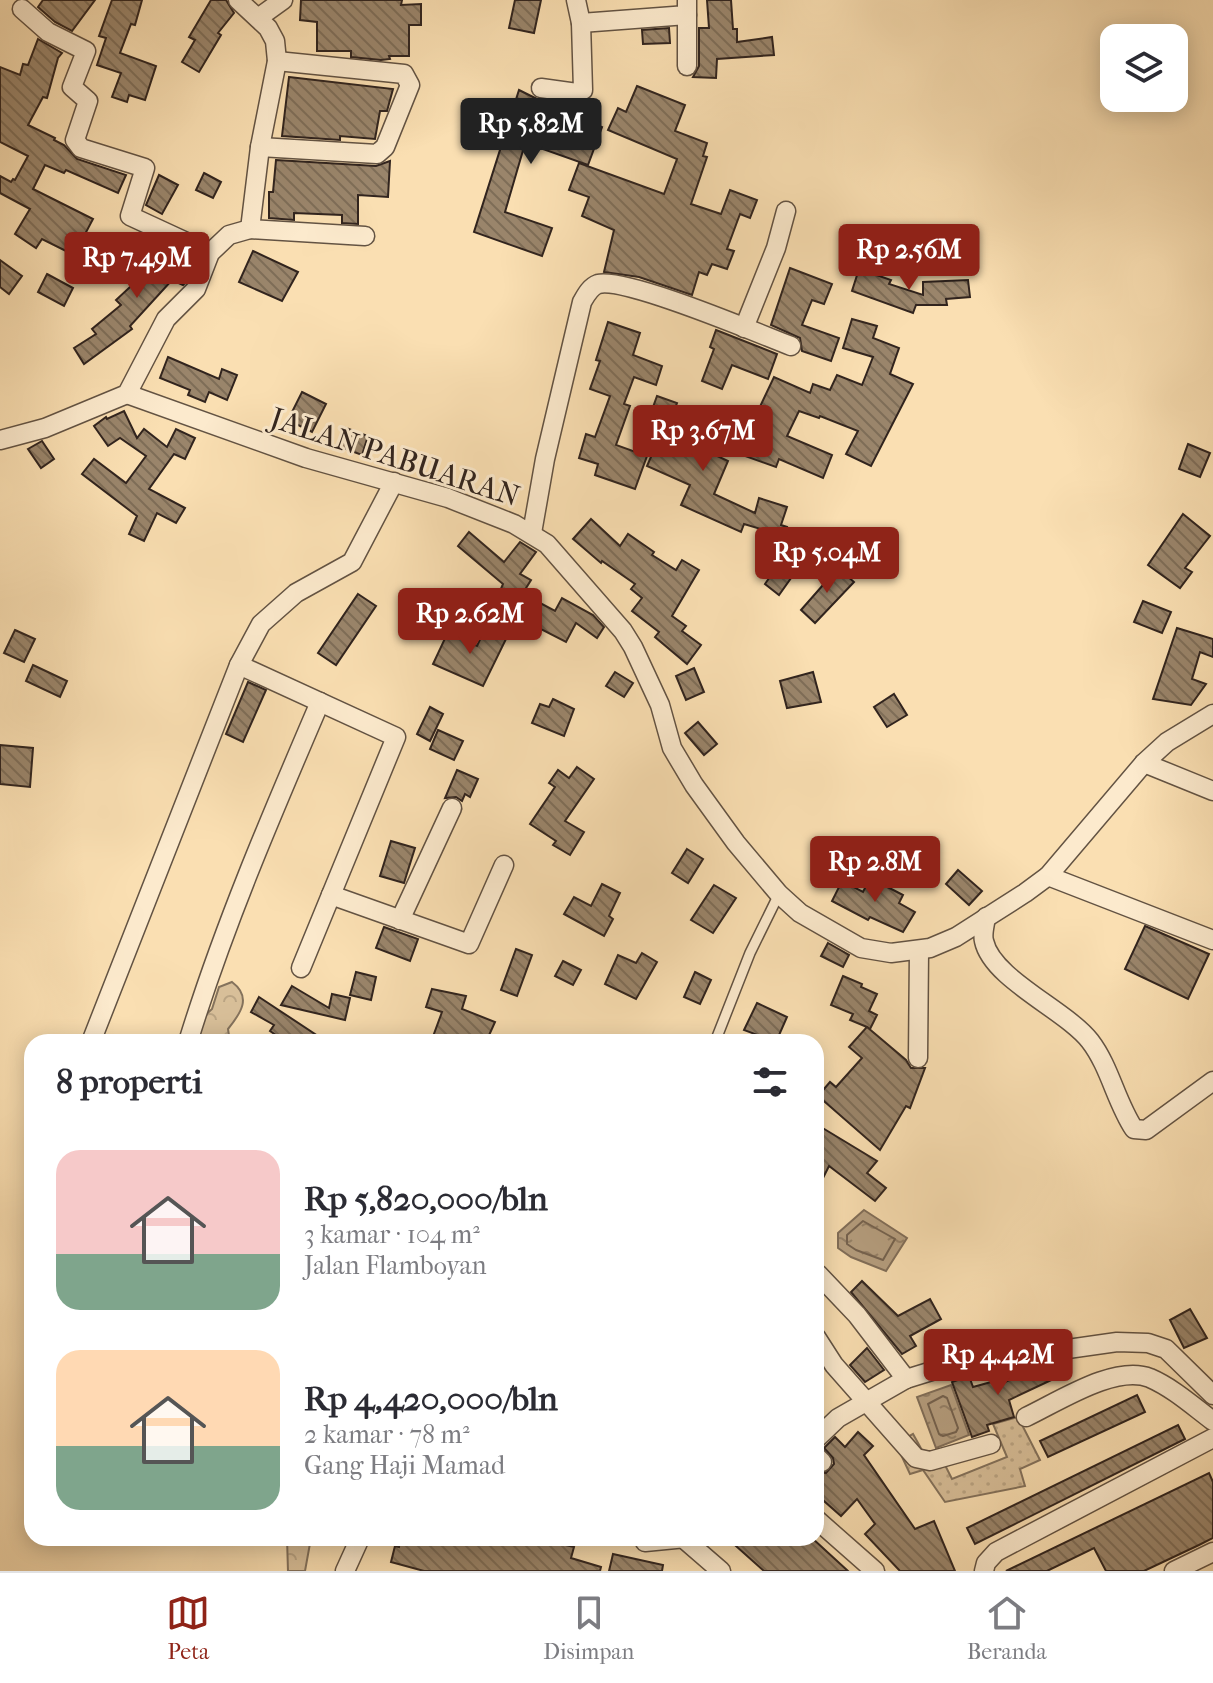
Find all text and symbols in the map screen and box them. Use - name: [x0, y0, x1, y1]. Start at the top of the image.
- map controls: [1100, 24, 1188, 112]
- button: layers: [1100, 24, 1188, 112]
- pin: Rp 5.82M: [448, 98, 614, 166]
- text: Rp 5.82M: [479, 108, 583, 139]
- pin: Rp 2.56M: [826, 224, 992, 292]
- pin: Rp 7.49M: [54, 232, 220, 300]
- text: Rp 2.56M: [857, 234, 961, 265]
- text: Rp 7.49M: [82, 242, 192, 273]
- street label: JALAN PABUARAN: [264, 400, 524, 514]
- pin: Rp 3.67M: [620, 405, 786, 473]
- text: Rp 3.67M: [651, 415, 755, 446]
- pin: Rp 5.04M: [744, 527, 910, 595]
- text: Rp 5.04M: [773, 537, 881, 568]
- pin: Rp 2.62M: [387, 588, 553, 656]
- text: Rp 2.62M: [416, 598, 524, 629]
- pin: Rp 2.8M: [801, 836, 949, 904]
- text: Rp 2.8M: [828, 846, 922, 877]
- icon: filters: [748, 1060, 792, 1104]
- text: 8 properti: [56, 1062, 202, 1102]
- text: Rp 5,820,000/bln: [304, 1179, 548, 1219]
- icon: home: [120, 1182, 216, 1278]
- text: 3 kamar · 104 m²: [304, 1219, 480, 1250]
- text: Jalan Flamboyan: [304, 1250, 487, 1281]
- pin: Rp 4.42M: [915, 1329, 1081, 1397]
- text: Rp 4.42M: [942, 1339, 1054, 1370]
- text: Rp 4,420,000/bln: [304, 1379, 558, 1419]
- icon: home: [120, 1382, 216, 1478]
- text: 2 kamar · 78 m²: [304, 1419, 470, 1450]
- text: Gang Haji Mamad: [304, 1450, 505, 1481]
- tab: Peta: [166, 1591, 210, 1665]
- tab: Disimpan: [543, 1591, 634, 1665]
- tab: Beranda: [967, 1591, 1047, 1665]

